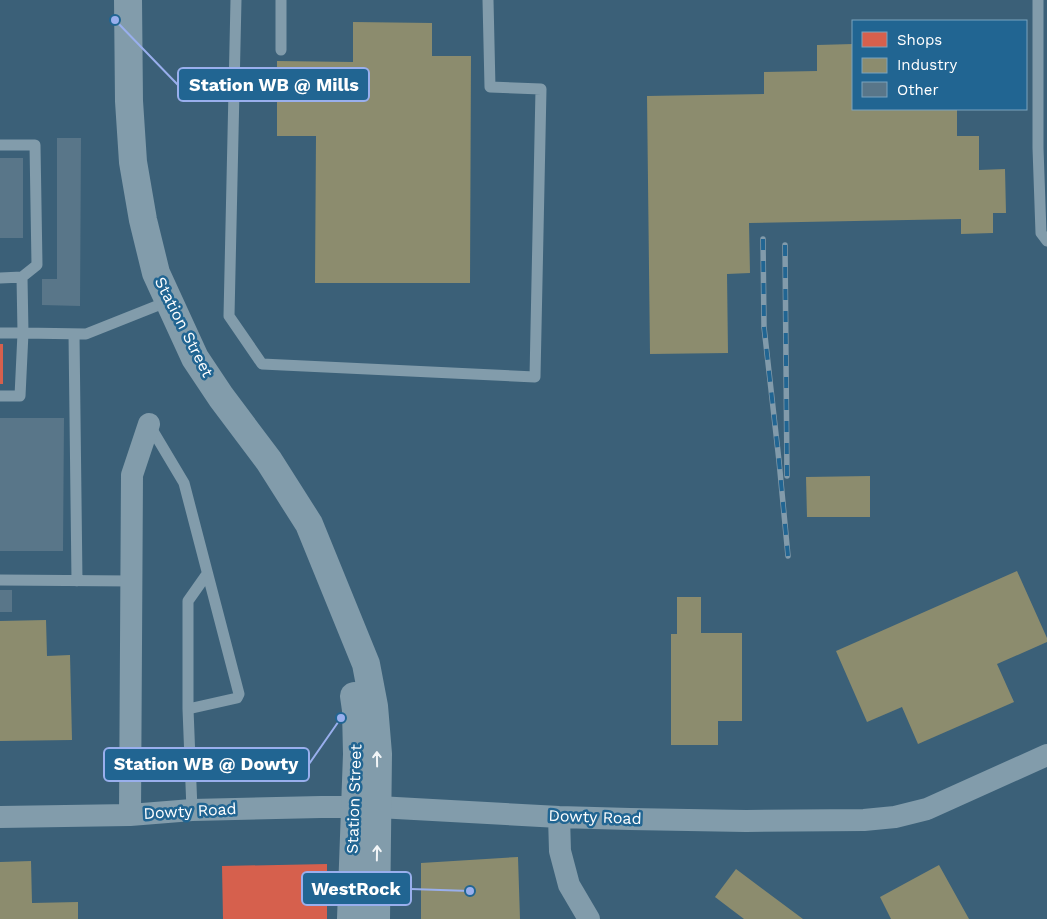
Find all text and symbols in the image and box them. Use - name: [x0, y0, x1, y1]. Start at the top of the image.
- legend: [852, 20, 1027, 110]
- text: Shops: [897, 31, 942, 49]
- text: Industry: [897, 56, 958, 74]
- callout: Station WB @ Mills: [178, 68, 369, 101]
- text: Station WB @ Mills: [189, 74, 359, 95]
- text: Other: [897, 81, 939, 99]
- street label: Station Street: [151, 274, 218, 380]
- street label: Station Street: [343, 744, 365, 854]
- callout: Station WB @ Dowty: [104, 748, 309, 781]
- one-way arrow: [373, 751, 382, 767]
- text: Station WB @ Dowty: [114, 753, 299, 774]
- street label: Dowty Road: [143, 799, 237, 823]
- street label: Dowty Road: [548, 806, 642, 828]
- one-way arrow: [372, 845, 382, 862]
- callout: WestRock: [302, 872, 411, 905]
- text: WestRock: [311, 878, 401, 899]

